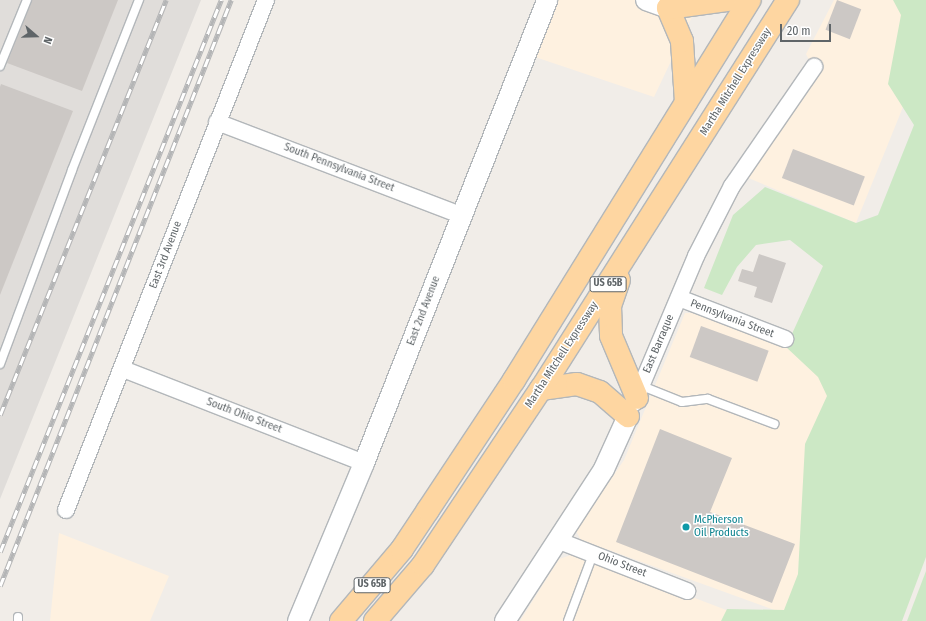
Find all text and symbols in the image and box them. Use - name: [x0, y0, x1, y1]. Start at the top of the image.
- north arrow: [16, 16, 56, 56]
- scale bar: [782, 16, 833, 42]
- text: 20 m: [787, 24, 811, 38]
- street label: Martha Mitchell Expressway: [698, 26, 774, 138]
- text: N: [41, 35, 55, 46]
- street label: South Pennsylvania Street: [282, 141, 396, 195]
- street label: East 3rd Avenue: [147, 219, 185, 291]
- street label: East 2nd Avenue: [405, 274, 443, 348]
- road number: US 65B: [589, 276, 627, 292]
- street label: Pennsylvania Street: [688, 297, 776, 341]
- street label: Martha Mitchell Expressway: [523, 299, 601, 411]
- street label: East Barraque: [641, 313, 677, 375]
- street label: South Ohio Street: [204, 396, 284, 436]
- place label: McPherson Oil Products: [694, 514, 749, 540]
- marker: McPherson Oil Products: [681, 522, 691, 532]
- street label: Ohio Street: [596, 550, 648, 580]
- road number: US 65B: [353, 577, 391, 593]

